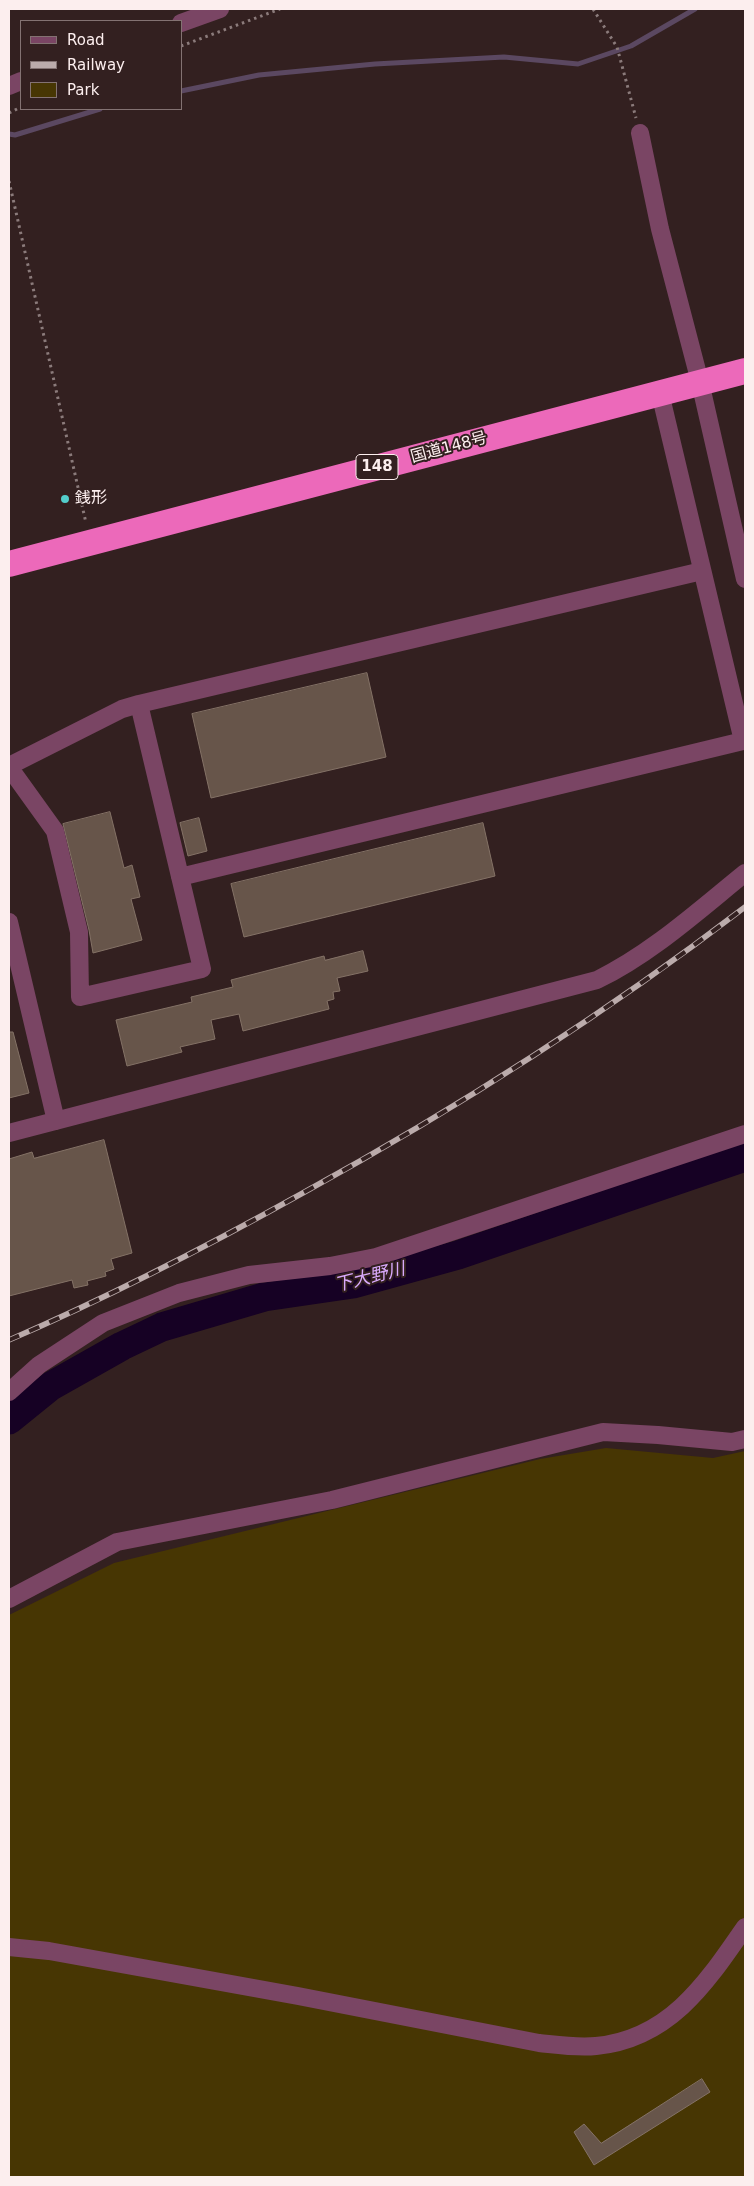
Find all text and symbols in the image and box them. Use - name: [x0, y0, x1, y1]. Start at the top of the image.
- legend: [20, 20, 182, 110]
- text: Road: [67, 31, 105, 49]
- text: Railway: [67, 56, 125, 74]
- text: Park: [67, 81, 99, 99]
- street label: 国道148号: [409, 429, 489, 467]
- road number: 148: [356, 454, 398, 480]
- place label: 銭形: [75, 489, 107, 509]
- marker: 銭形: [59, 493, 71, 505]
- water label: 下大野川: [332, 1259, 408, 1297]

